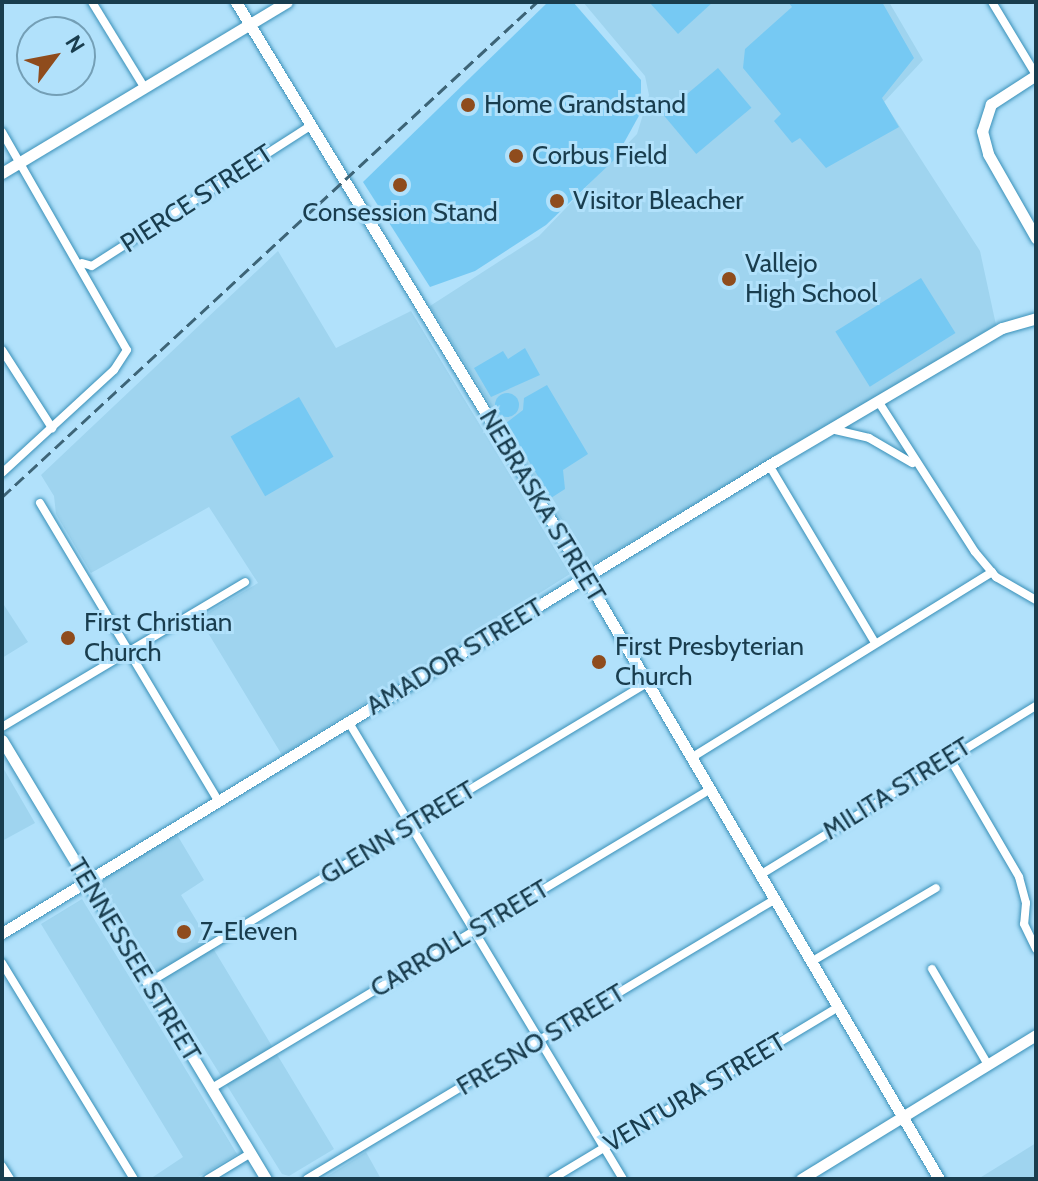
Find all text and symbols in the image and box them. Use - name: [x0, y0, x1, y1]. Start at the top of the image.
- north arrow: [16, 16, 96, 96]
- text: N: [60, 30, 91, 58]
- place label: Home Grandstand: [484, 89, 686, 121]
- marker: Home Grandstand: [459, 96, 477, 114]
- street label: PIERCE STREET: [115, 138, 279, 260]
- place label: Corbus Field: [532, 140, 668, 172]
- marker: Corbus Field: [507, 147, 525, 165]
- marker: Consession Stand: [391, 176, 409, 194]
- place label: Visitor Bleacher: [573, 185, 743, 217]
- marker: Visitor Bleacher: [548, 192, 566, 210]
- place label: Consession Stand: [302, 197, 498, 229]
- place label: Vallejo High School: [745, 248, 877, 310]
- marker: Vallejo High School: [720, 270, 738, 288]
- street label: NEBRASKA STREET: [472, 404, 612, 608]
- street label: AMADOR STREET: [361, 592, 549, 722]
- place label: First Christian Church: [84, 607, 232, 668]
- marker: First Christian Church: [59, 629, 77, 647]
- place label: First Presbyterian Church: [615, 631, 804, 692]
- marker: First Presbyterian Church: [590, 653, 608, 671]
- street label: MILITA STREET: [817, 731, 977, 847]
- street label: GLENN STREET: [315, 775, 481, 891]
- street label: TENNESSEE STREET: [61, 853, 207, 1067]
- street label: CARROLL STREET: [365, 873, 555, 1005]
- place label: 7-Eleven: [200, 916, 298, 948]
- marker: 7-Eleven: [175, 923, 193, 941]
- street label: FRESNO STREET: [451, 978, 631, 1102]
- street label: VENTURA STREET: [599, 1027, 791, 1159]

